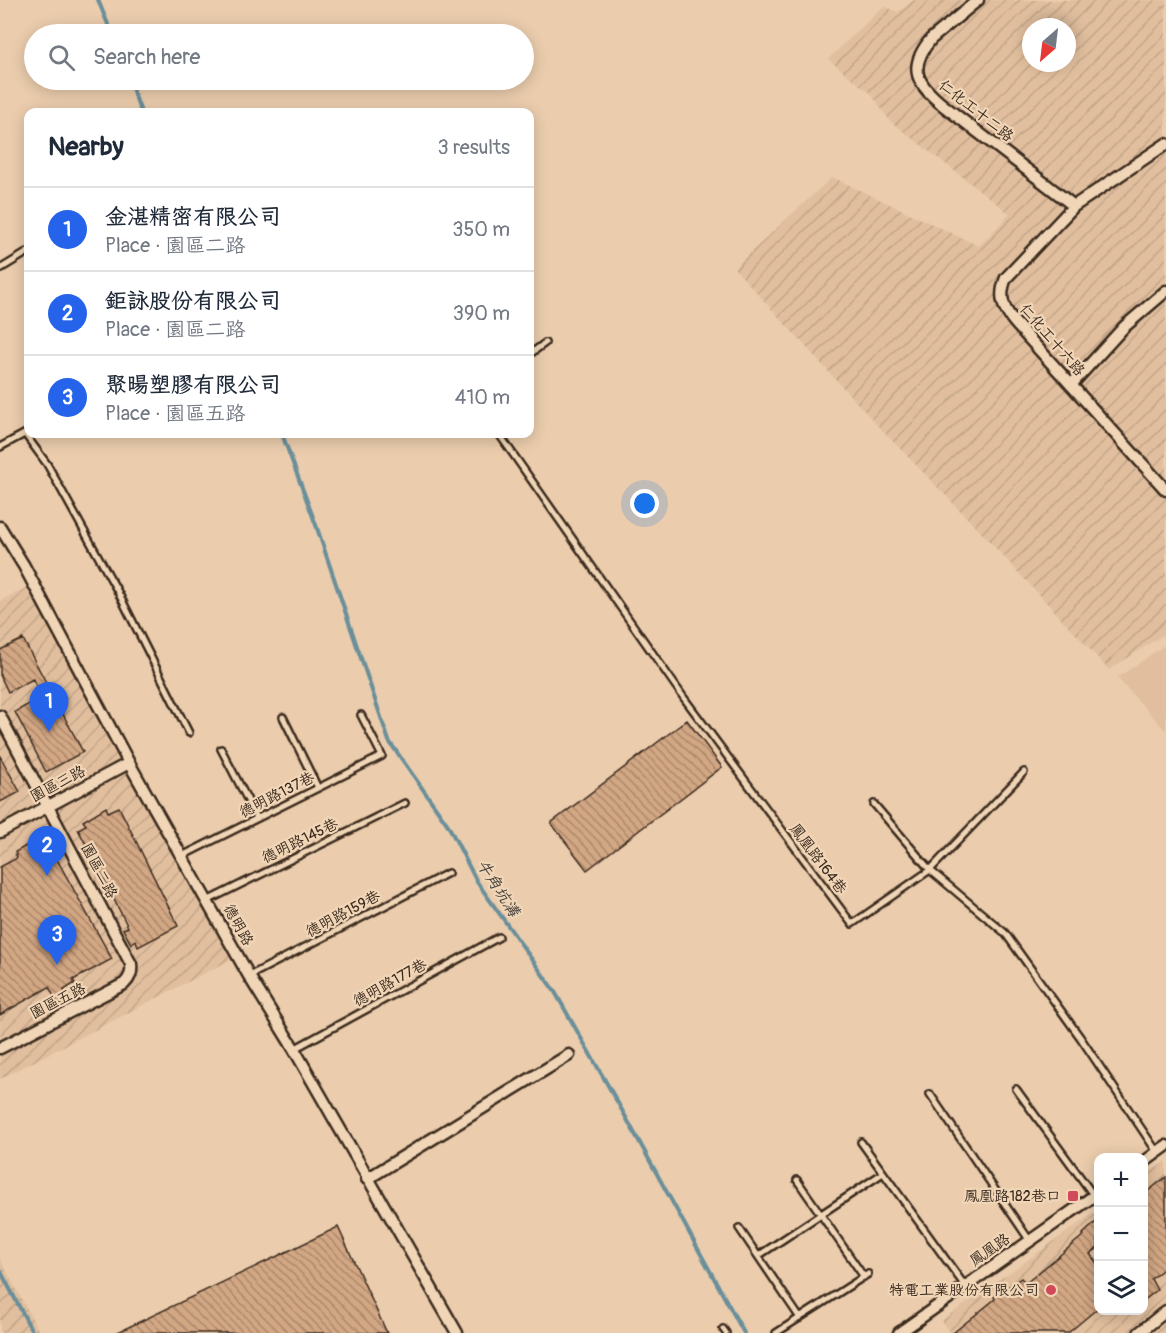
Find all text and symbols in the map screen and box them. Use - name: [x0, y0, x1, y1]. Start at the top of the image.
- north arrow: [1022, 18, 1076, 72]
- search box: [24, 24, 534, 90]
- icon: search: [45, 41, 78, 74]
- text: Search here: [93, 43, 200, 71]
- street label: 仁化工十二路: [935, 76, 1017, 146]
- text: Nearby: [48, 131, 124, 163]
- text: 3 results: [438, 135, 510, 160]
- text: 金湛精密有限公司: [105, 203, 281, 231]
- text: 1: [64, 217, 71, 242]
- text: 350 m: [452, 217, 510, 242]
- text: Place · 園區二路: [105, 233, 245, 258]
- text: 鉅詠股份有限公司: [105, 287, 281, 315]
- street label: 仁化工十六路: [1015, 300, 1089, 380]
- text: 2: [62, 301, 73, 326]
- text: 390 m: [453, 301, 510, 326]
- text: Place · 園區二路: [105, 317, 245, 342]
- text: 聚暘塑膠有限公司: [105, 371, 281, 399]
- text: 3: [62, 385, 73, 410]
- text: 410 m: [455, 385, 510, 410]
- text: Place · 園區五路: [105, 401, 245, 426]
- your location: [630, 489, 659, 518]
- pin: 1: [29, 682, 68, 732]
- street label: 園區三路: [27, 762, 89, 806]
- street label: 德明路137巷: [236, 768, 318, 822]
- street label: 德明路145巷: [259, 814, 341, 868]
- street label: 鳳凰路164巷: [785, 820, 851, 898]
- pin: 2: [28, 826, 66, 876]
- street label: 園區二路: [77, 840, 121, 902]
- water label: 牛角坑溝: [472, 856, 525, 922]
- street label: 德明路159巷: [302, 886, 384, 942]
- street label: 德明路: [219, 901, 257, 949]
- pin: 3: [38, 916, 76, 965]
- street label: 德明路177巷: [350, 955, 430, 1011]
- street label: 園區五路: [27, 979, 89, 1023]
- map controls: [1094, 1153, 1148, 1315]
- button: +: [1094, 1153, 1148, 1207]
- place label: 鳳凰路182巷口: [964, 1187, 1061, 1206]
- marker: 鳳凰路182巷口: [1066, 1189, 1080, 1203]
- button: −: [1094, 1207, 1148, 1261]
- street label: 鳳凰路: [966, 1229, 1014, 1271]
- button: layers: [1094, 1261, 1148, 1315]
- place label: 特電工業股份有限公司: [889, 1281, 1039, 1300]
- marker: 特電工業股份有限公司: [1044, 1283, 1058, 1297]

